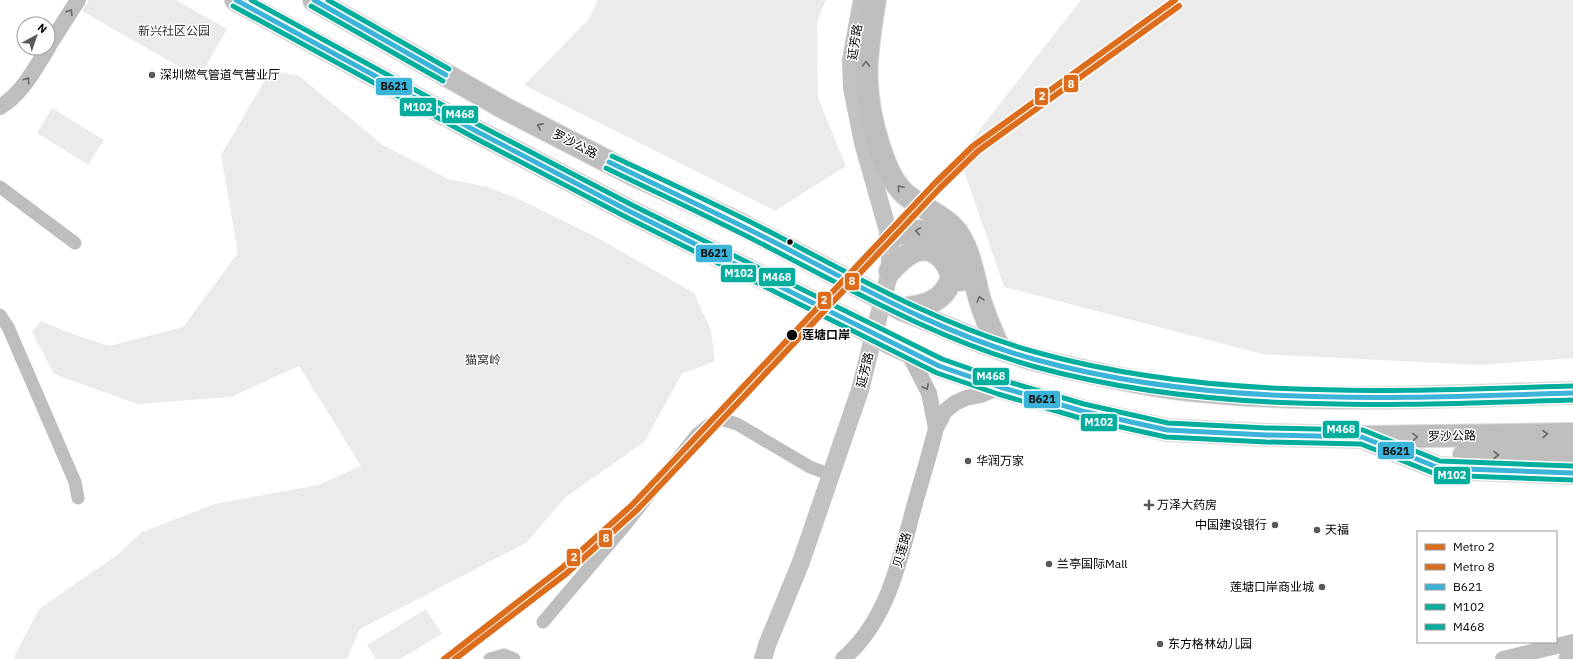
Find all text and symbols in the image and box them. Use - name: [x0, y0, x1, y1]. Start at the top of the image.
- one-way arrow: [66, 9, 73, 16]
- north arrow: [16, 16, 56, 56]
- text: N: [35, 20, 50, 36]
- park label: 新兴社区公园: [138, 23, 210, 38]
- street label: 延芳路: [844, 23, 865, 61]
- one-way arrow: [862, 61, 870, 67]
- place label: 深圳燃气管道气营业厅: [160, 67, 280, 82]
- marker: 深圳燃气管道气营业厅: [147, 70, 157, 80]
- line badge: 8: [1063, 74, 1079, 93]
- line badge: B621: [375, 77, 413, 96]
- text: 8: [1068, 77, 1075, 91]
- one-way arrow: [22, 78, 29, 85]
- text: B621: [380, 79, 408, 93]
- line badge: 2: [1034, 87, 1049, 106]
- text: 2: [1039, 89, 1046, 103]
- line badge: M102: [399, 97, 437, 117]
- text: M102: [404, 100, 433, 114]
- line badge: M468: [441, 105, 479, 124]
- text: M468: [446, 107, 475, 121]
- one-way arrow: [536, 123, 544, 131]
- street label: 罗沙公路: [550, 126, 600, 161]
- one-way arrow: [897, 185, 904, 192]
- one-way arrow: [915, 227, 921, 236]
- unlabelled marker: [785, 237, 795, 247]
- line badge: B621: [695, 244, 733, 263]
- text: B621: [700, 246, 728, 260]
- line badge: M102: [720, 264, 757, 283]
- text: M102: [725, 266, 754, 280]
- line badge: M468: [758, 267, 796, 287]
- text: M468: [763, 270, 792, 284]
- line badge: 8: [844, 272, 860, 291]
- text: 8: [849, 274, 856, 288]
- line badge: 2: [817, 291, 832, 310]
- text: 2: [821, 293, 828, 307]
- one-way arrow: [976, 296, 985, 303]
- place label: 莲塘口岸: [802, 327, 850, 342]
- marker: 莲塘口岸: [785, 328, 799, 342]
- street label: 延芳路: [853, 351, 876, 389]
- park label: 猫窝岭: [465, 352, 501, 367]
- line badge: M468: [972, 367, 1010, 386]
- text: M468: [977, 369, 1006, 383]
- one-way arrow: [921, 383, 929, 390]
- line badge: B621: [1023, 390, 1061, 409]
- text: B621: [1028, 392, 1056, 406]
- line badge: M102: [1080, 413, 1118, 432]
- text: M102: [1085, 415, 1114, 429]
- line badge: M468: [1322, 420, 1360, 439]
- text: M468: [1327, 422, 1356, 436]
- street label: 罗沙公路: [1428, 428, 1476, 443]
- one-way arrow: [1542, 430, 1548, 439]
- one-way arrow: [1412, 432, 1418, 441]
- line badge: B621: [1377, 441, 1415, 460]
- text: B621: [1382, 444, 1410, 458]
- one-way arrow: [1493, 451, 1499, 459]
- place label: 华润万家: [976, 453, 1024, 468]
- marker: 华润万家: [963, 456, 973, 466]
- line badge: M102: [1433, 466, 1471, 485]
- text: M102: [1438, 468, 1467, 482]
- place label: 万泽大药房: [1157, 497, 1217, 512]
- marker: 万泽大药房: [1144, 500, 1154, 510]
- place label: 中国建设银行: [1195, 517, 1267, 532]
- marker: 中国建设银行: [1270, 520, 1280, 530]
- place label: 天福: [1325, 522, 1349, 537]
- marker: 天福: [1312, 525, 1322, 535]
- line badge: 8: [598, 529, 613, 548]
- street label: 贝莲路: [889, 530, 914, 569]
- text: 8: [603, 531, 610, 545]
- legend: [1417, 531, 1557, 643]
- text: Metro 2: [1453, 539, 1495, 554]
- line badge: 2: [566, 548, 581, 567]
- text: 2: [571, 550, 578, 564]
- place label: 兰亭国际Mall: [1057, 556, 1128, 571]
- marker: 兰亭国际Mall: [1044, 559, 1054, 569]
- text: Metro 8: [1453, 559, 1495, 574]
- place label: 莲塘口岸商业城: [1230, 579, 1314, 594]
- text: B621: [1453, 579, 1482, 594]
- marker: 莲塘口岸商业城: [1317, 582, 1327, 592]
- text: M102: [1453, 599, 1484, 614]
- text: M468: [1453, 619, 1484, 634]
- place label: 东方格林幼儿园: [1168, 636, 1252, 651]
- marker: 东方格林幼儿园: [1155, 639, 1165, 649]

